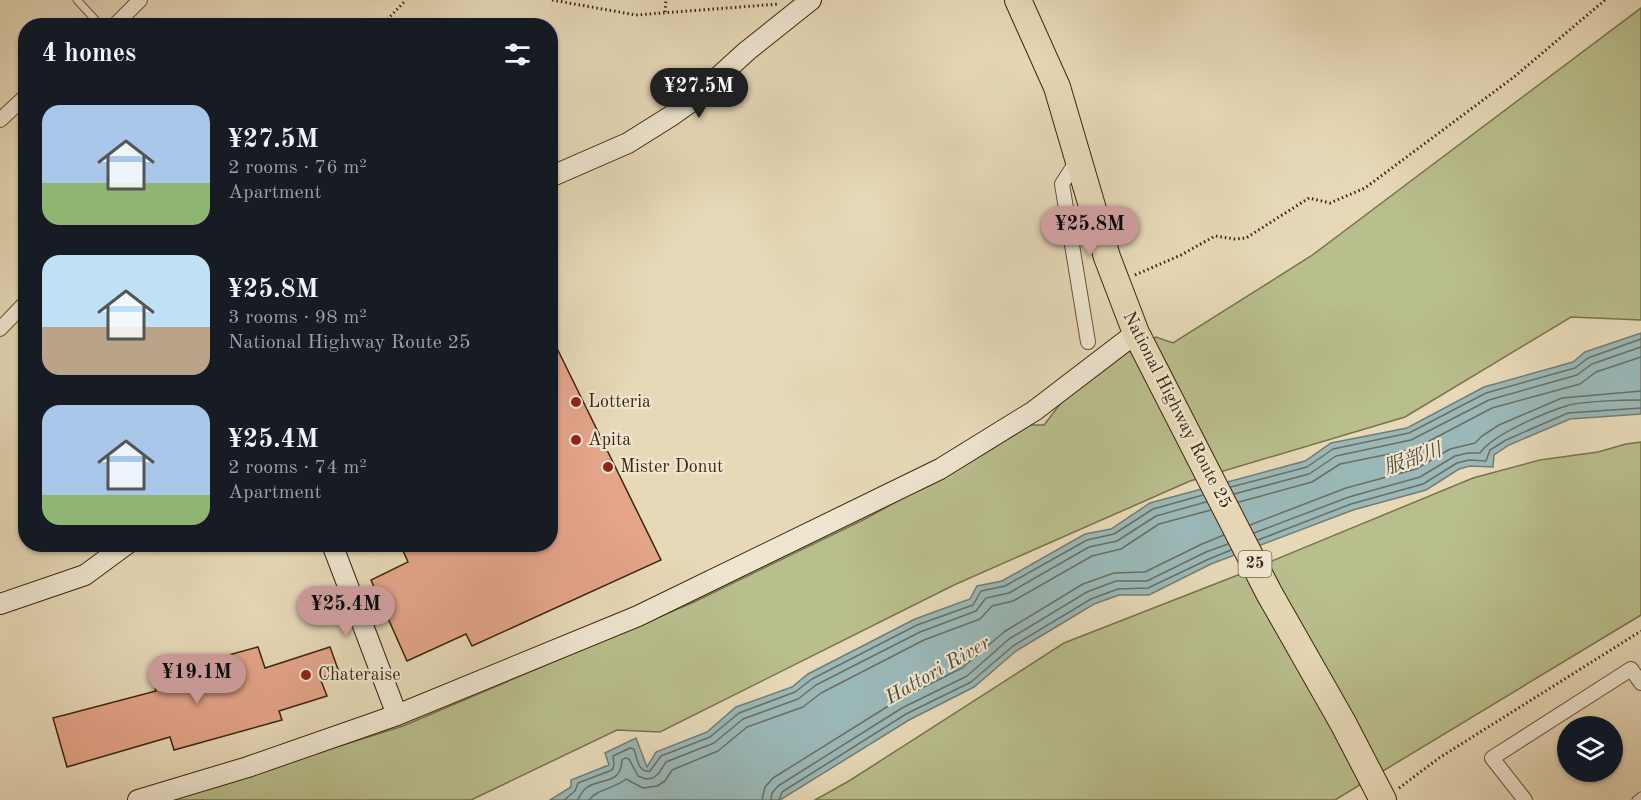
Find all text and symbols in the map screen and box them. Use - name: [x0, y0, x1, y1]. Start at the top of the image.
- icon: filters: [501, 38, 534, 71]
- text: 4 homes: [42, 41, 136, 67]
- pin: ¥27.5M: [650, 68, 748, 119]
- text: ¥27.5M: [664, 77, 734, 97]
- text: ¥27.5M: [228, 127, 319, 153]
- icon: home: [90, 129, 162, 201]
- text: 2 rooms · 76 m²: [228, 158, 367, 178]
- text: Apartment: [228, 183, 322, 203]
- pin: ¥25.8M: [1041, 206, 1139, 257]
- text: ¥25.8M: [1055, 215, 1125, 235]
- text: ¥25.8M: [228, 277, 319, 303]
- icon: home: [90, 279, 162, 351]
- text: 3 rooms · 98 m²: [228, 308, 367, 328]
- street label: National Highway Route 25: [1119, 309, 1235, 511]
- text: National Highway Route 25: [228, 333, 471, 353]
- place label: Lotteria: [588, 393, 651, 411]
- marker: Lotteria: [569, 395, 583, 409]
- text: ¥25.4M: [228, 427, 319, 453]
- icon: home: [90, 429, 162, 501]
- place label: Apita: [588, 431, 631, 449]
- marker: Apita: [569, 433, 583, 447]
- water label: 服部川: [1381, 438, 1447, 479]
- text: 2 rooms · 74 m²: [228, 458, 367, 478]
- place label: Mister Donut: [620, 458, 723, 476]
- marker: Mister Donut: [601, 460, 615, 474]
- text: Apartment: [228, 483, 322, 503]
- road number: 25: [1238, 551, 1272, 577]
- pin: ¥25.4M: [297, 586, 395, 637]
- text: ¥25.4M: [311, 595, 381, 615]
- water label: Hattori River: [881, 633, 994, 709]
- pin: ¥19.1M: [148, 654, 246, 705]
- text: ¥19.1M: [162, 663, 232, 683]
- place label: Chateraise: [318, 666, 401, 684]
- marker: Chateraise: [299, 668, 313, 682]
- map controls: [1557, 716, 1623, 782]
- button: layers: [1557, 716, 1623, 782]

